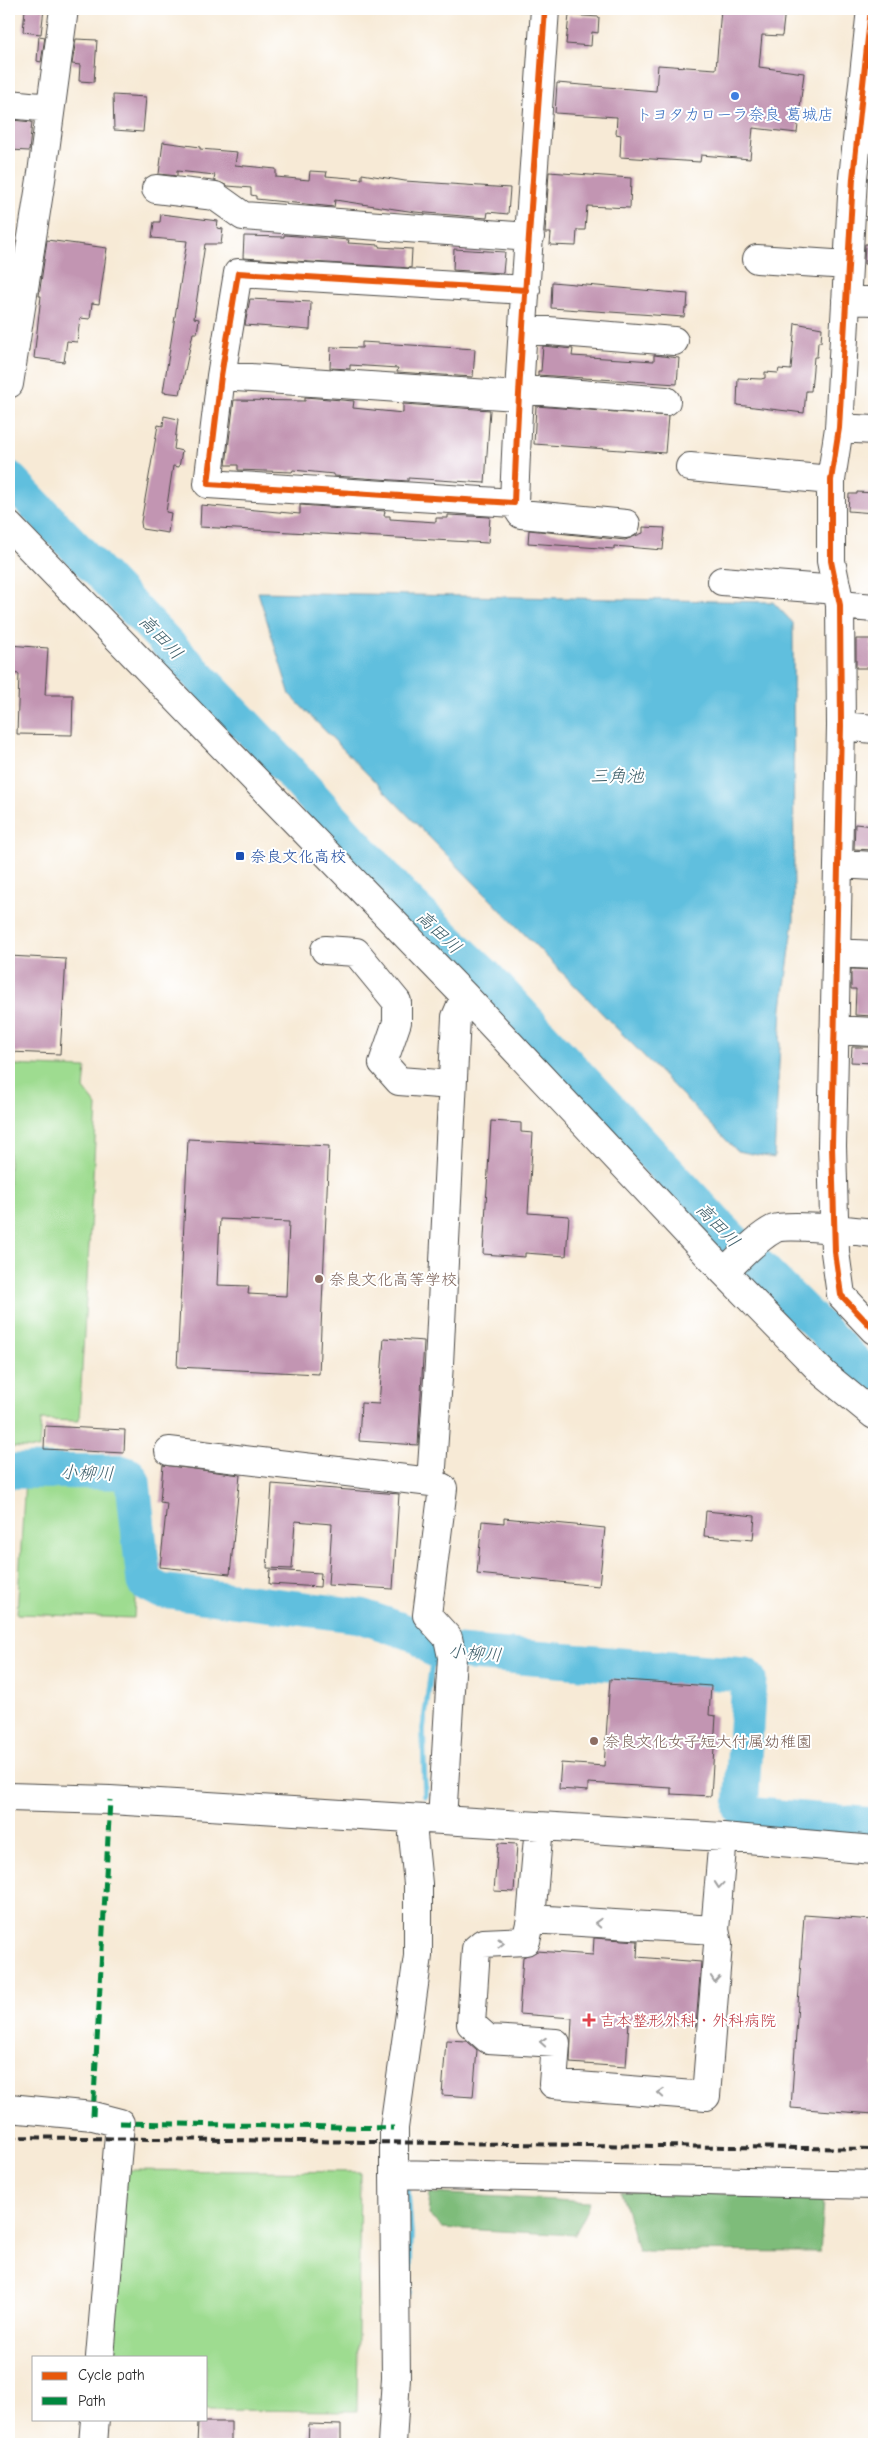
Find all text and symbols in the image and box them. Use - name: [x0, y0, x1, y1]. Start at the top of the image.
- marker: トヨタカローラ奈良 葛城店: [729, 90, 741, 102]
- place label: トヨタカローラ奈良 葛城店: [636, 106, 834, 124]
- water label: 高田川: [134, 611, 187, 664]
- water label: 三角池: [590, 766, 645, 787]
- place label: 奈良文化高校: [250, 848, 346, 866]
- marker: 奈良文化高校: [234, 850, 246, 862]
- water label: 高田川: [412, 906, 466, 958]
- water label: 高田川: [691, 1199, 744, 1252]
- place label: 奈良文化高等学校: [329, 1271, 457, 1289]
- marker: 奈良文化高等学校: [313, 1273, 325, 1285]
- water label: 小柳川: [60, 1462, 114, 1485]
- water label: 小柳川: [447, 1641, 503, 1666]
- place label: 奈良文化女子短大付属幼稚園: [604, 1733, 812, 1751]
- marker: 奈良文化女子短大付属幼稚園: [588, 1735, 600, 1747]
- one-way arrow: [714, 1882, 725, 1890]
- one-way arrow: [593, 1918, 601, 1929]
- one-way arrow: [498, 1938, 505, 1948]
- one-way arrow: [710, 1975, 721, 1983]
- place label: 吉本整形外科・外科病院: [600, 2012, 776, 2030]
- marker: 吉本整形外科・外科病院: [582, 2013, 596, 2027]
- one-way arrow: [539, 2037, 547, 2048]
- one-way arrow: [657, 2087, 665, 2098]
- legend: [32, 2356, 208, 2420]
- text: Cycle path: [78, 2366, 145, 2384]
- text: Path: [78, 2392, 106, 2410]

